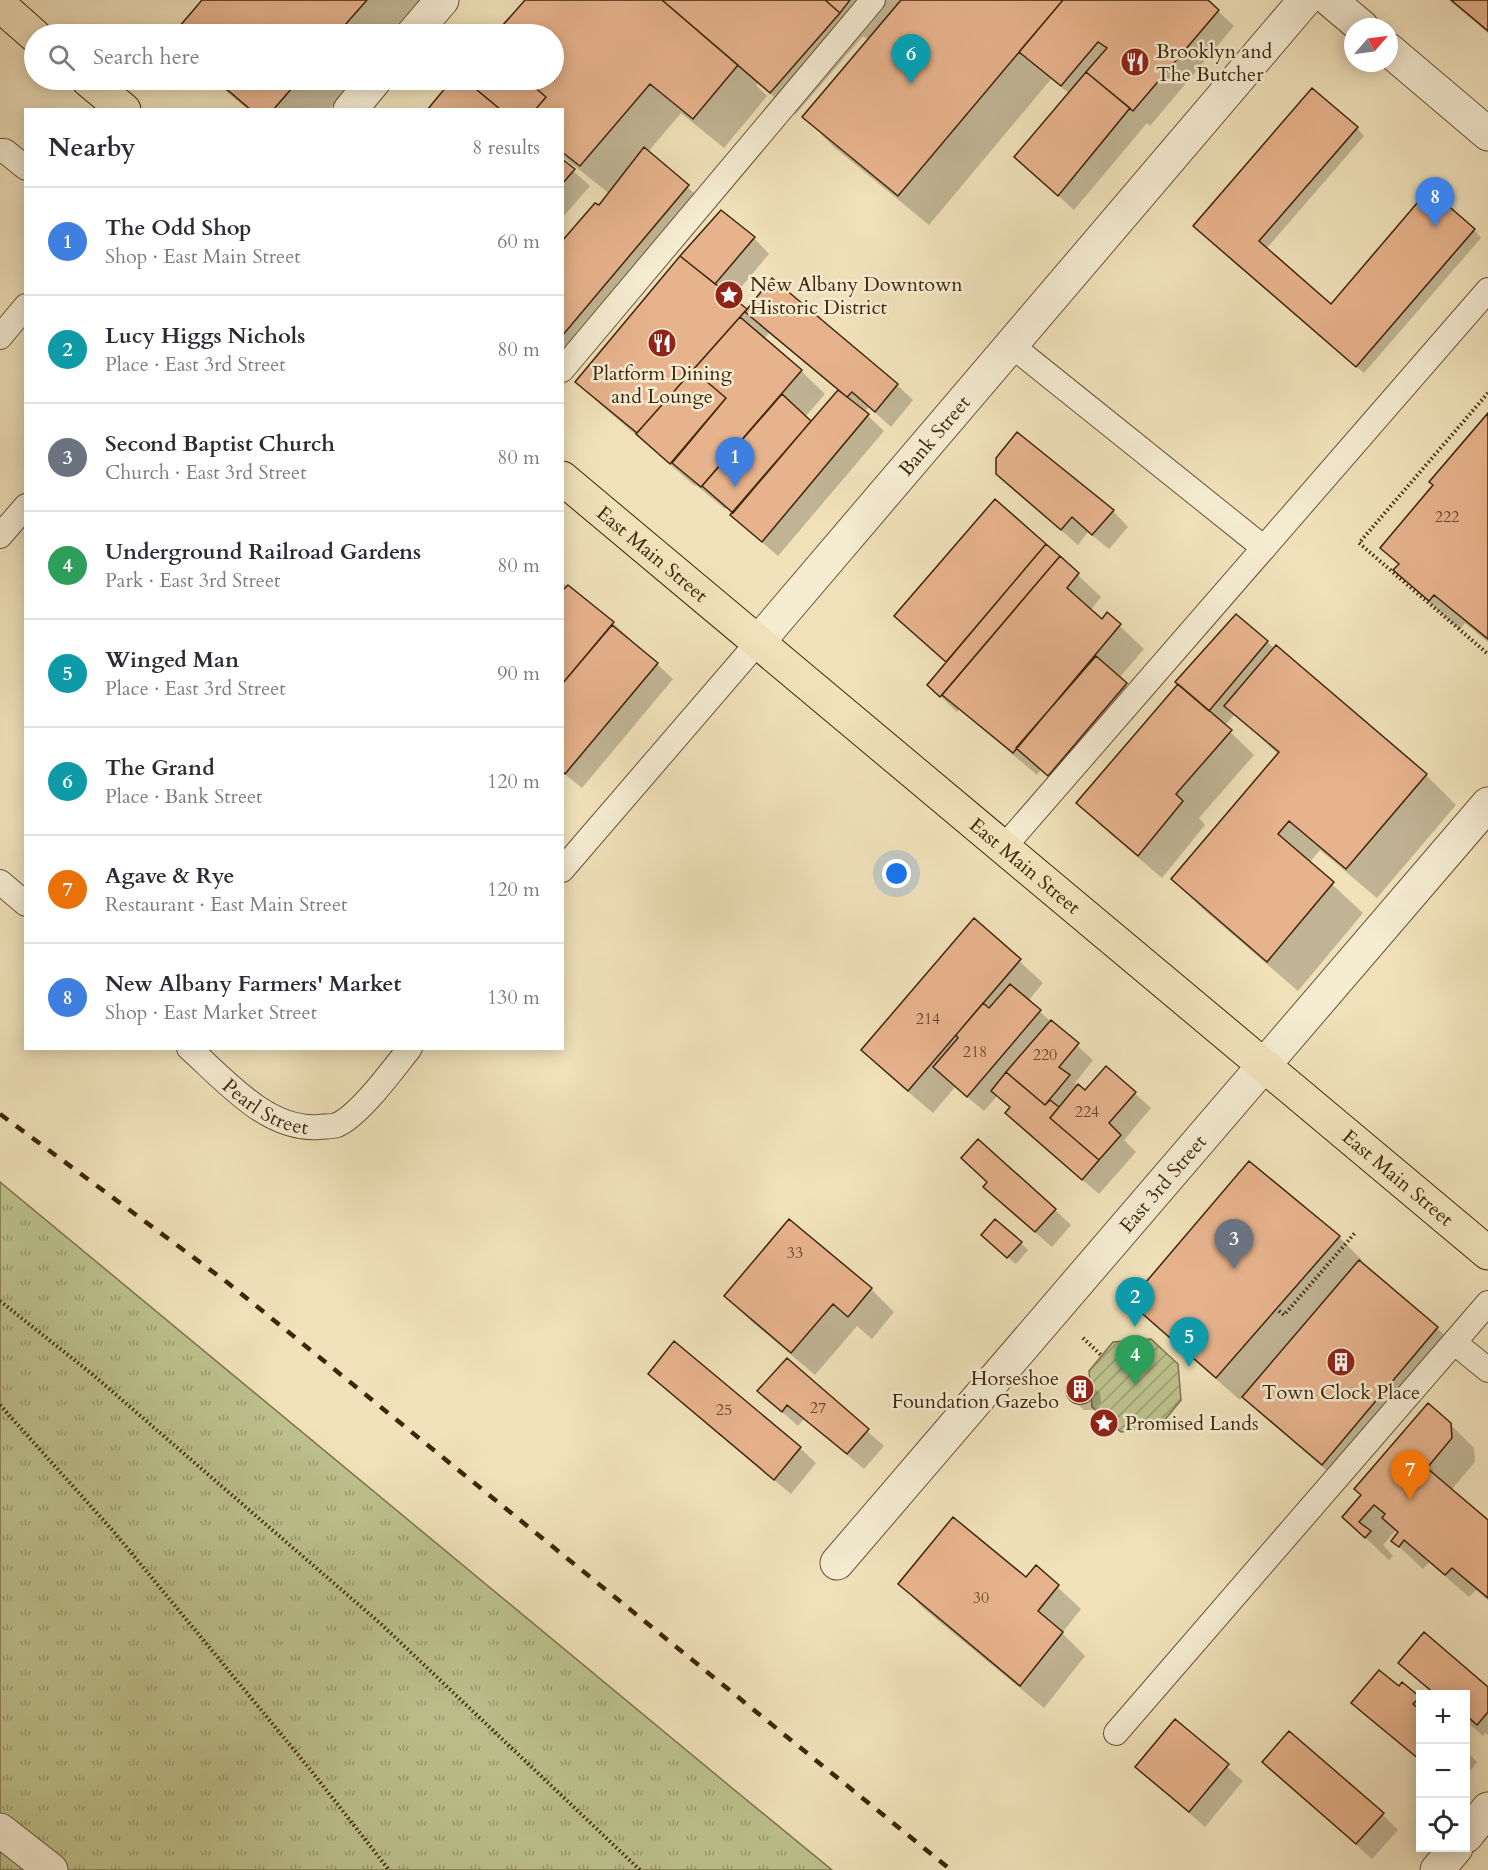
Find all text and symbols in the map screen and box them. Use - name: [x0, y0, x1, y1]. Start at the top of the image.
- north arrow: [1344, 18, 1398, 72]
- search box: [24, 24, 564, 90]
- pin: 6: [892, 34, 930, 84]
- place label: Brooklyn and The Butcher: [1156, 38, 1273, 88]
- icon: search: [45, 41, 78, 74]
- text: Search here: [93, 42, 200, 72]
- restaurant icon: Brooklyn and The Butcher: [1119, 46, 1151, 78]
- text: Nearby: [48, 130, 136, 165]
- text: 8 results: [472, 134, 540, 161]
- pin: 8: [1416, 178, 1454, 227]
- text: The Odd Shop: [105, 213, 252, 243]
- text: 1: [62, 228, 73, 255]
- text: 60 m: [497, 228, 540, 255]
- text: Shop · East Main Street: [105, 243, 301, 270]
- place label: New Albany Downtown Historic District: [750, 271, 963, 321]
- place icon: New Albany Downtown Historic District: [713, 279, 745, 311]
- text: Lucy Higgs Nichols: [105, 321, 305, 351]
- restaurant icon: Platform Dining and Lounge: [646, 327, 678, 359]
- text: 2: [62, 336, 73, 363]
- text: 80 m: [497, 336, 540, 363]
- text: Place · East 3rd Street: [105, 351, 286, 378]
- place label: Platform Dining and Lounge: [592, 360, 733, 410]
- street label: Bank Street: [892, 389, 977, 481]
- text: Second Baptist Church: [105, 429, 335, 459]
- pin: 1: [716, 438, 754, 487]
- text: 3: [62, 444, 73, 471]
- text: 80 m: [497, 444, 540, 471]
- text: Church · East 3rd Street: [105, 459, 307, 486]
- street label: East Main Street: [591, 499, 714, 609]
- house number: 222: [1435, 506, 1459, 528]
- text: Underground Railroad Gardens: [105, 537, 421, 567]
- text: 4: [62, 552, 73, 579]
- text: 80 m: [497, 552, 540, 579]
- text: Park · East 3rd Street: [105, 567, 280, 594]
- text: Winged Man: [105, 645, 239, 675]
- text: 5: [62, 660, 73, 687]
- text: 90 m: [497, 660, 540, 687]
- text: Place · East 3rd Street: [105, 675, 286, 702]
- text: The Grand: [105, 753, 215, 783]
- text: 6: [62, 768, 73, 795]
- text: 120 m: [487, 768, 540, 795]
- text: Place · Bank Street: [105, 783, 262, 810]
- street label: East Main Street: [964, 811, 1087, 921]
- your location: [882, 859, 911, 888]
- text: Agave & Rye: [105, 861, 234, 891]
- text: 7: [62, 876, 73, 903]
- text: 120 m: [487, 876, 540, 903]
- text: Restaurant · East Main Street: [105, 891, 347, 918]
- text: New Albany Farmers' Market: [105, 969, 401, 999]
- text: 8: [62, 984, 73, 1011]
- text: 130 m: [487, 984, 540, 1011]
- text: Shop · East Market Street: [105, 999, 317, 1026]
- house number: 214: [916, 1008, 940, 1030]
- house number: 218: [963, 1041, 987, 1063]
- house number: 220: [1033, 1044, 1057, 1066]
- street label: Pearl Street: [217, 1072, 310, 1141]
- house number: 224: [1075, 1101, 1099, 1123]
- street label: East Main Street: [1337, 1123, 1460, 1232]
- street label: East 3rd Street: [1113, 1128, 1213, 1238]
- pin: 3: [1214, 1220, 1254, 1269]
- house number: 33: [787, 1242, 803, 1264]
- pin: 2: [1116, 1278, 1154, 1327]
- pin: 5: [1170, 1318, 1208, 1367]
- pin: 4: [1116, 1336, 1154, 1385]
- building icon: Town Clock Place: [1325, 1346, 1357, 1378]
- place label: Horseshoe Foundation Gazebo: [892, 1365, 1059, 1415]
- building icon: Horseshoe Foundation Gazebo: [1064, 1373, 1096, 1405]
- place label: Town Clock Place: [1262, 1379, 1420, 1406]
- house number: 27: [810, 1397, 826, 1419]
- house number: 25: [716, 1399, 732, 1421]
- place icon: Promised Lands: [1088, 1407, 1120, 1439]
- place label: Promised Lands: [1125, 1410, 1259, 1437]
- pin: 7: [1390, 1450, 1430, 1500]
- house number: 30: [973, 1587, 989, 1609]
- map controls: [1416, 1690, 1470, 1852]
- button: +: [1416, 1690, 1470, 1744]
- button: −: [1416, 1744, 1470, 1798]
- button: locate: [1416, 1798, 1470, 1852]

